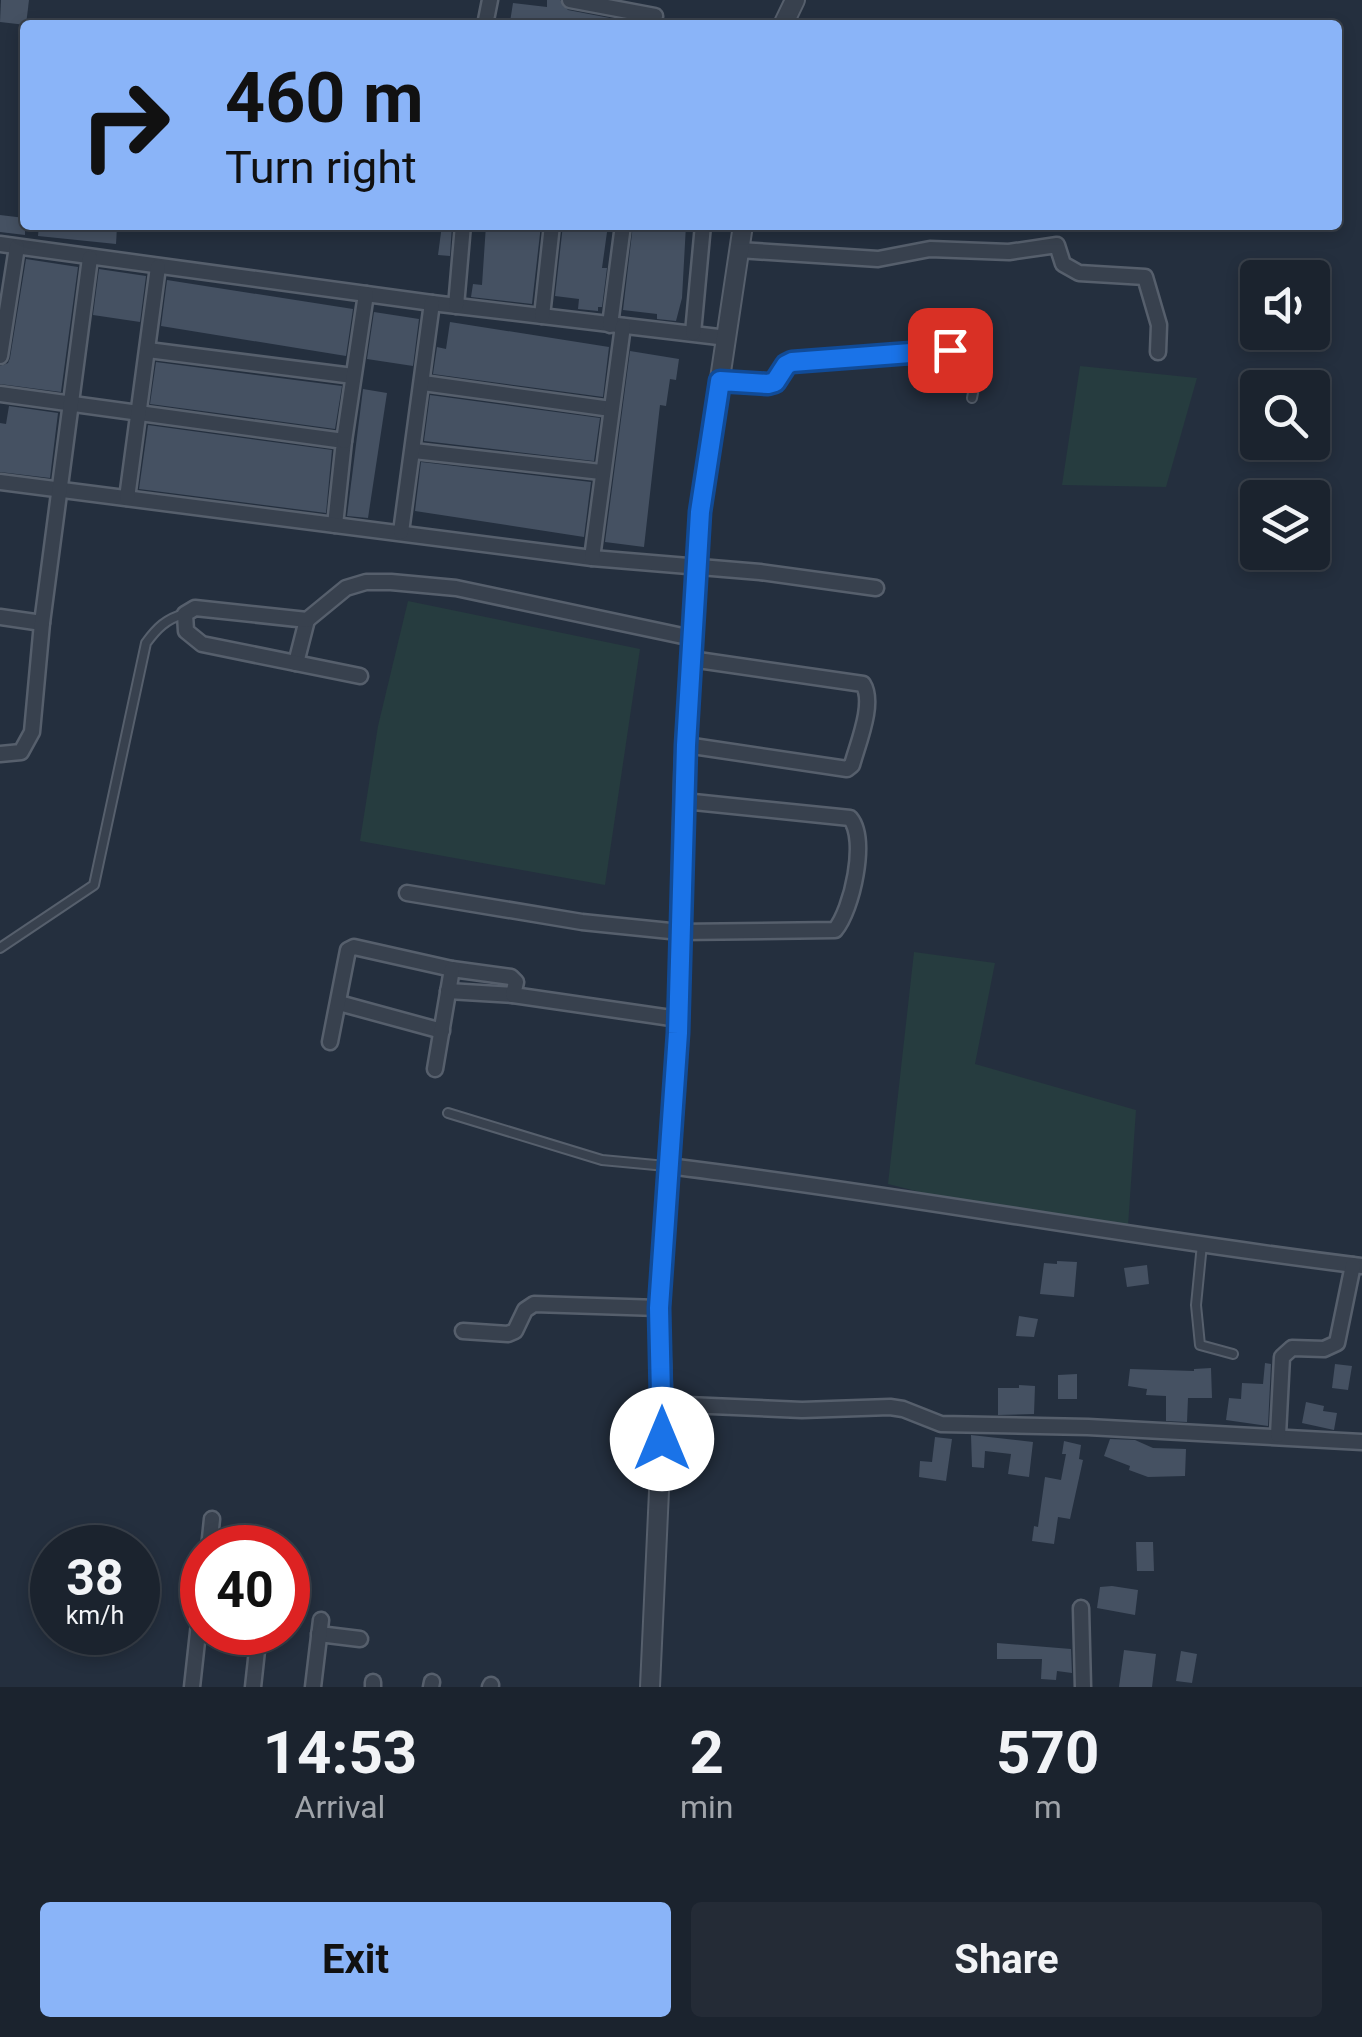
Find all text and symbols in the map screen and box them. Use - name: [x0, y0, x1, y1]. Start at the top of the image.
- text: 460 m: [225, 57, 424, 139]
- icon: right: [60, 60, 190, 190]
- text: Turn right: [225, 141, 417, 194]
- map controls: [1240, 260, 1330, 570]
- button: sound: [1240, 260, 1330, 350]
- pin: [908, 308, 993, 393]
- icon: arrive: [923, 323, 978, 378]
- button: search: [1240, 370, 1330, 460]
- button: layers: [1240, 480, 1330, 570]
- position arrow: [610, 1387, 714, 1491]
- speed limit sign: 40: [180, 1525, 310, 1655]
- text: 38: [66, 1549, 124, 1607]
- text: km/h: [66, 1601, 124, 1630]
- text: 14:53: [263, 1717, 417, 1788]
- text: 2: [689, 1717, 724, 1788]
- text: 570: [996, 1717, 1099, 1788]
- text: Arrival: [295, 1788, 385, 1826]
- text: min: [680, 1788, 733, 1826]
- text: m: [1034, 1788, 1062, 1826]
- button: Exit: [40, 1902, 671, 2017]
- button: Share: [691, 1902, 1322, 2017]

